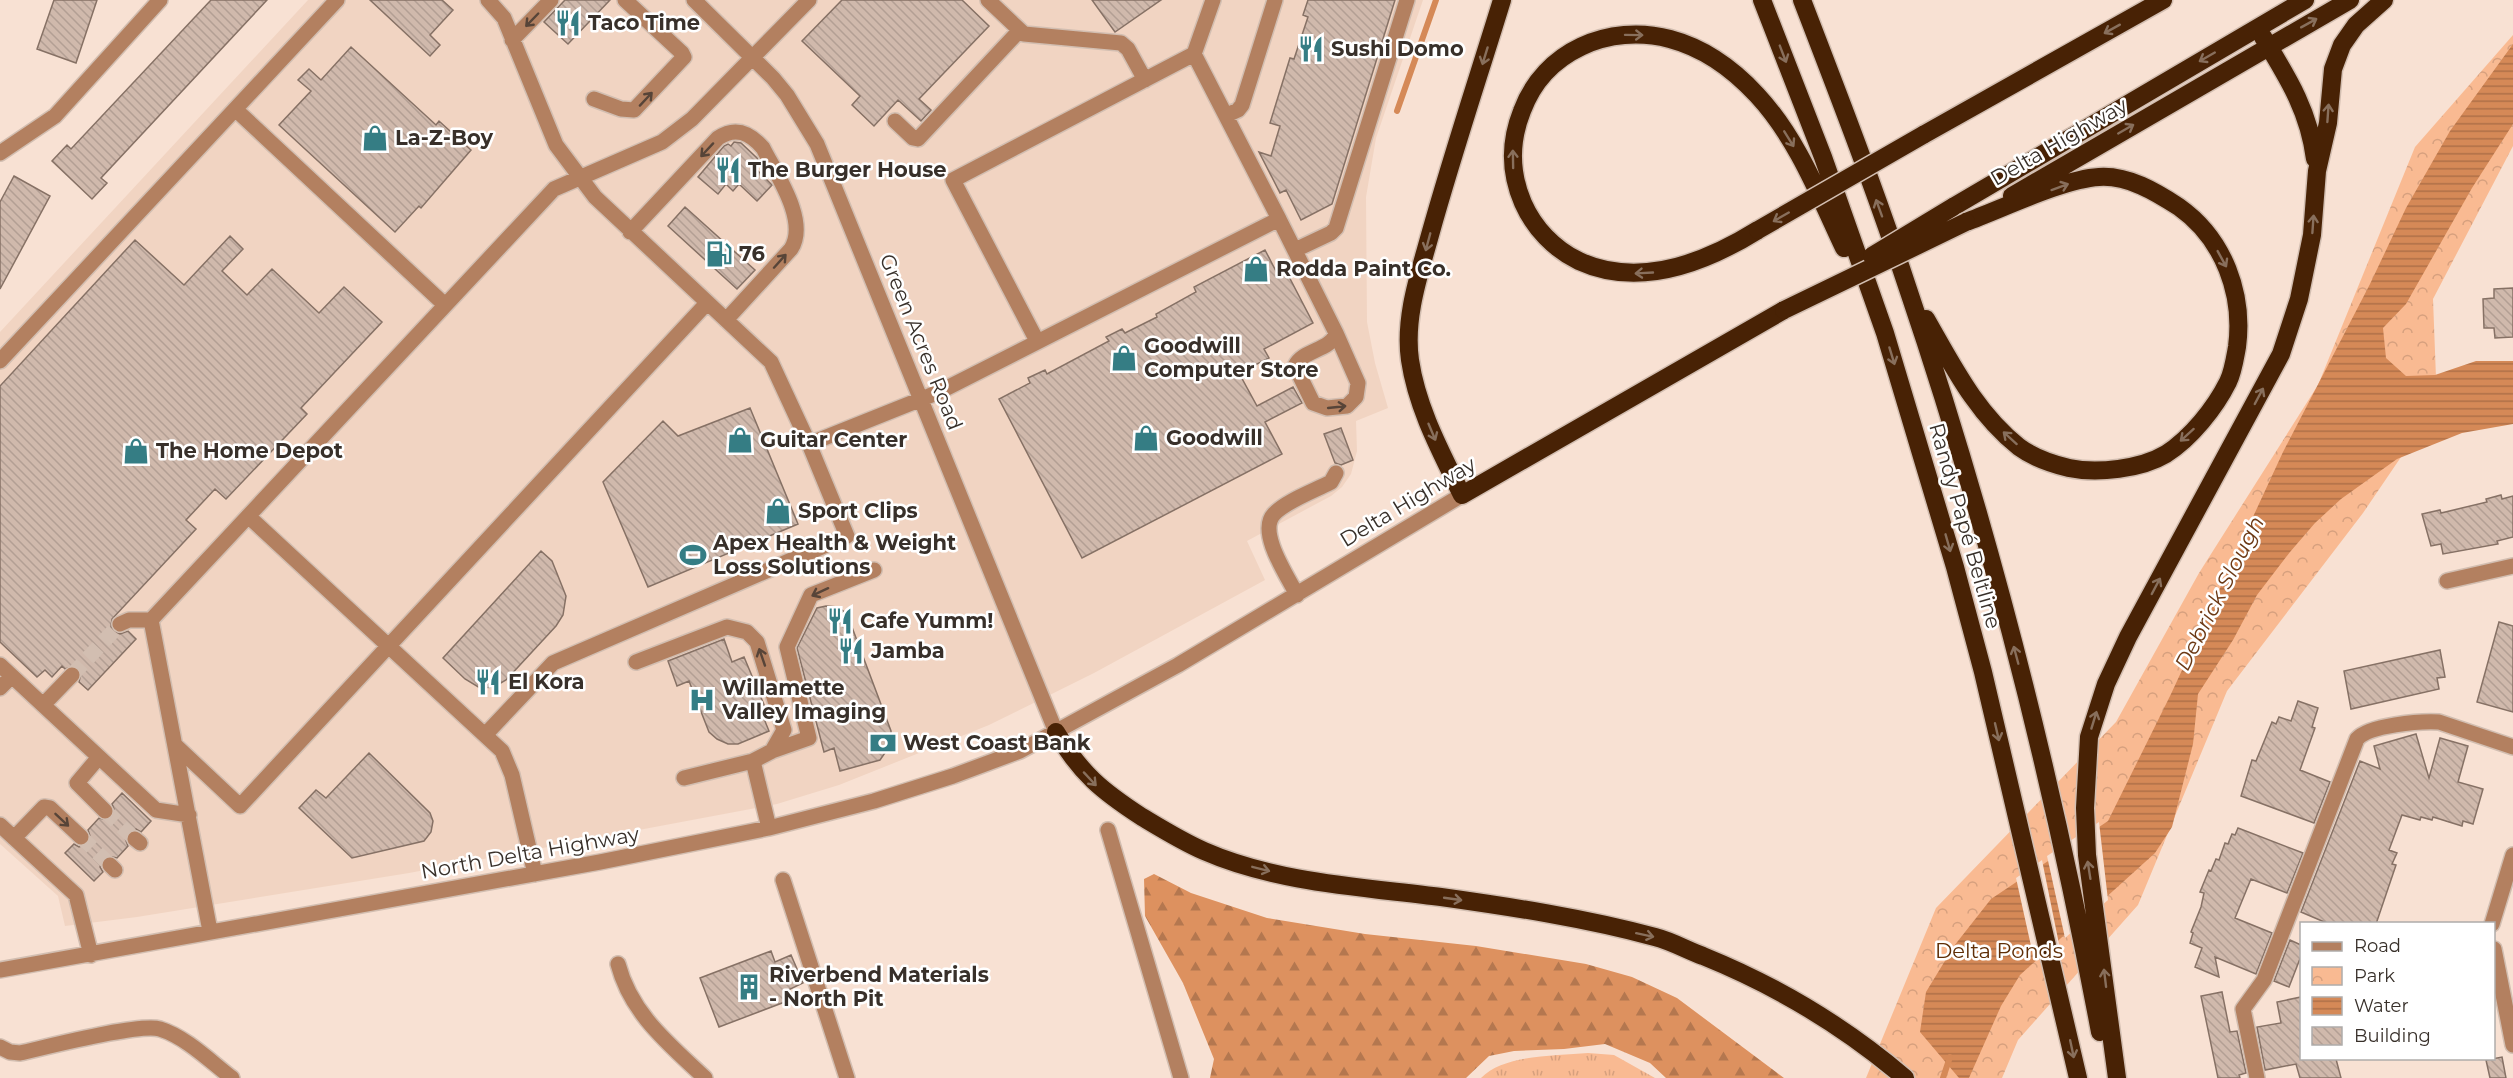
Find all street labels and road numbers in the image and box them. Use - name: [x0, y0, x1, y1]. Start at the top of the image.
- street label: Delta Highway: [1986, 92, 2132, 191]
- street label: Green Acres Road: [875, 250, 968, 434]
- street label: Randy Papé Beltline: [1924, 420, 2007, 632]
- street label: Delta Highway: [1335, 451, 1481, 552]
- street label: North Delta Highway: [419, 821, 642, 884]

